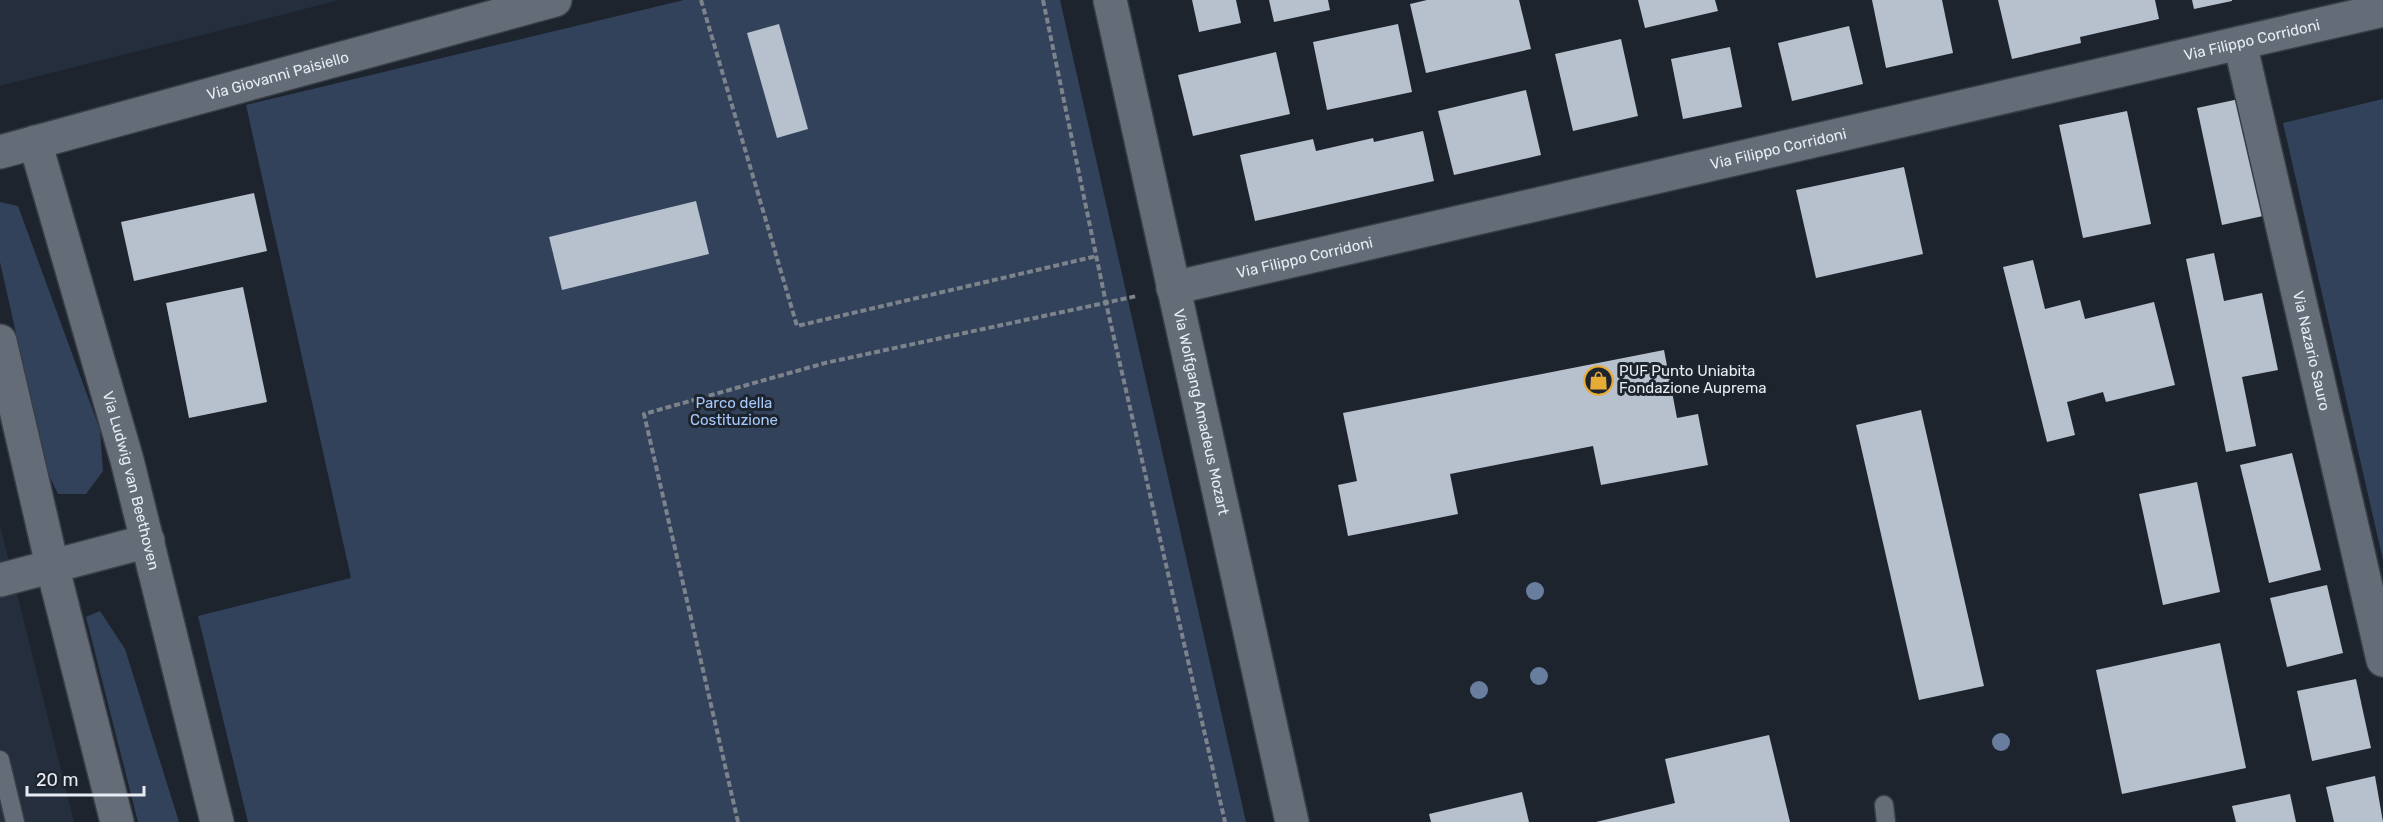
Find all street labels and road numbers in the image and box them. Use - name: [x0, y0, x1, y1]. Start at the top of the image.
- street label: Via Filippo Corridoni: [2182, 16, 2322, 64]
- street label: Via Giovanni Paisiello: [205, 48, 351, 104]
- street label: Via Filippo Corridoni: [1708, 125, 1848, 173]
- street label: Via Filippo Corridoni: [1235, 233, 1374, 282]
- street label: Via Nazario Sauro: [2289, 289, 2334, 413]
- street label: Via Wolfgang Amadeus Mozart: [1170, 307, 1233, 517]
- street label: Via Ludwig van Beethoven: [99, 389, 163, 572]

